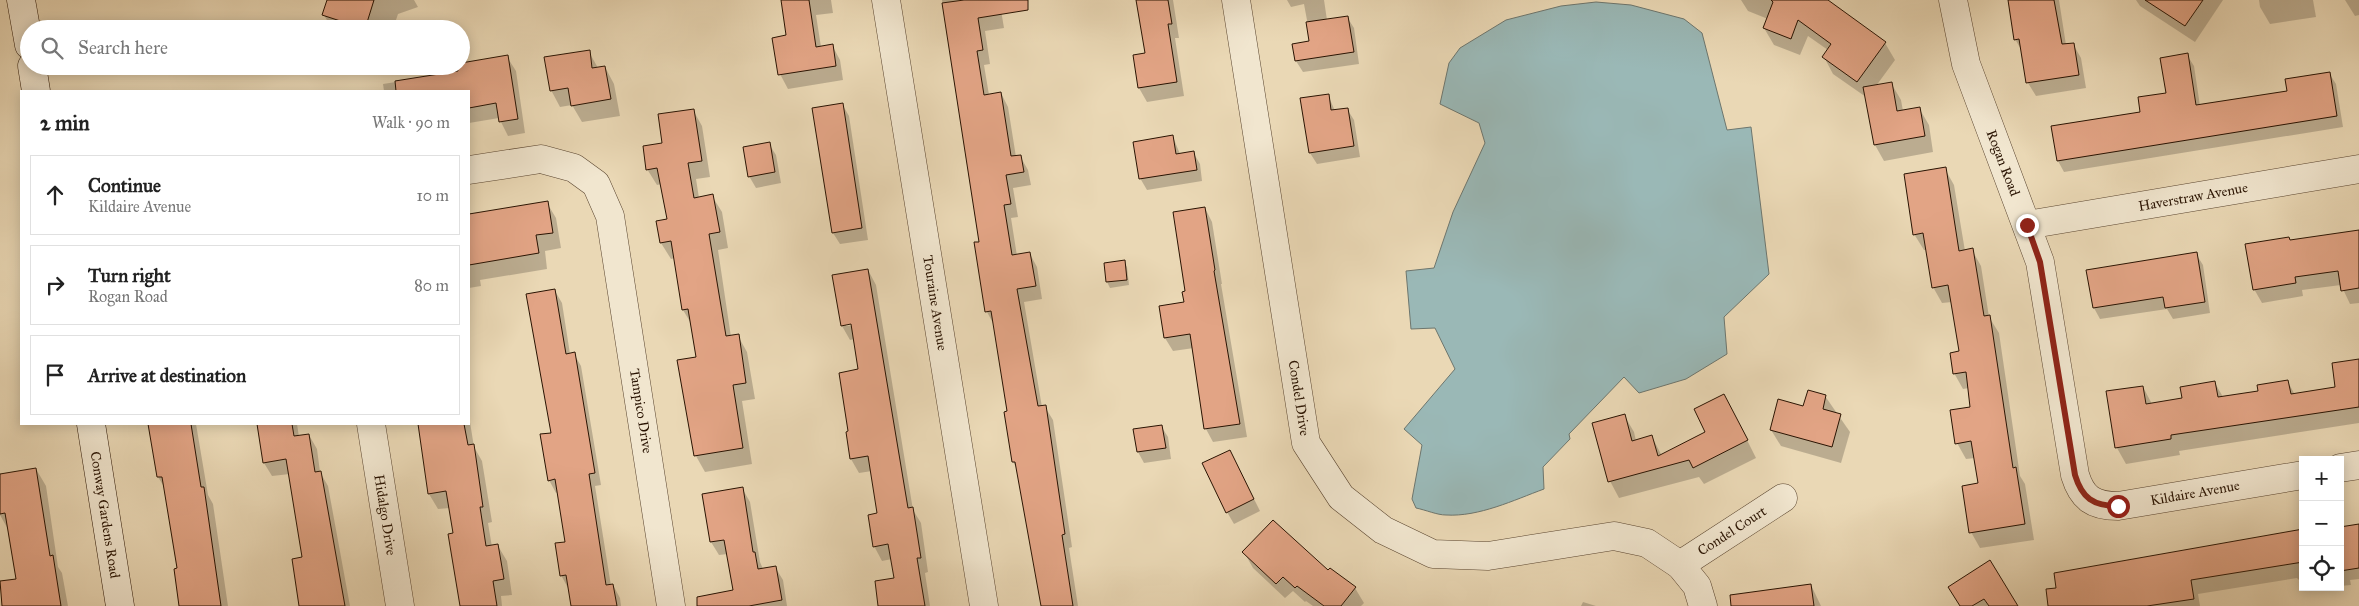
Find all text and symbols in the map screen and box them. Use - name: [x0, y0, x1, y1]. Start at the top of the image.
- search box: [20, 20, 470, 75]
- icon: search: [38, 34, 66, 62]
- text: Search here: [78, 36, 168, 59]
- text: 2 min: [40, 110, 90, 136]
- text: Walk · 90 m: [372, 113, 450, 132]
- street label: Rogan Road: [1983, 127, 2023, 199]
- text: Continue: [88, 174, 161, 197]
- street label: Haverstraw Avenue: [2137, 179, 2249, 215]
- icon: ahead: [41, 181, 69, 209]
- text: 10 m: [417, 186, 449, 205]
- text: Kildaire Avenue: [88, 197, 191, 216]
- route end: [2016, 214, 2039, 237]
- street label: Touraine Avenue: [919, 254, 951, 352]
- text: Turn right: [88, 264, 171, 287]
- icon: right: [41, 271, 69, 299]
- text: 80 m: [414, 276, 449, 295]
- text: Rogan Road: [88, 287, 168, 306]
- street label: Condel Drive: [1285, 359, 1313, 437]
- icon: arrive: [41, 361, 69, 389]
- text: Arrive at destination: [88, 364, 246, 387]
- street label: Tampico Drive: [626, 367, 656, 455]
- street label: Conway Gardens Road: [87, 450, 123, 580]
- map controls: [2299, 456, 2344, 591]
- button: +: [2299, 456, 2344, 501]
- street label: Hidalgo Drive: [370, 473, 400, 557]
- street label: Kildaire Avenue: [2149, 477, 2241, 509]
- route start: [2107, 495, 2130, 518]
- button: −: [2299, 501, 2344, 546]
- street label: Condel Court: [1695, 503, 1770, 559]
- button: locate: [2299, 546, 2344, 591]

